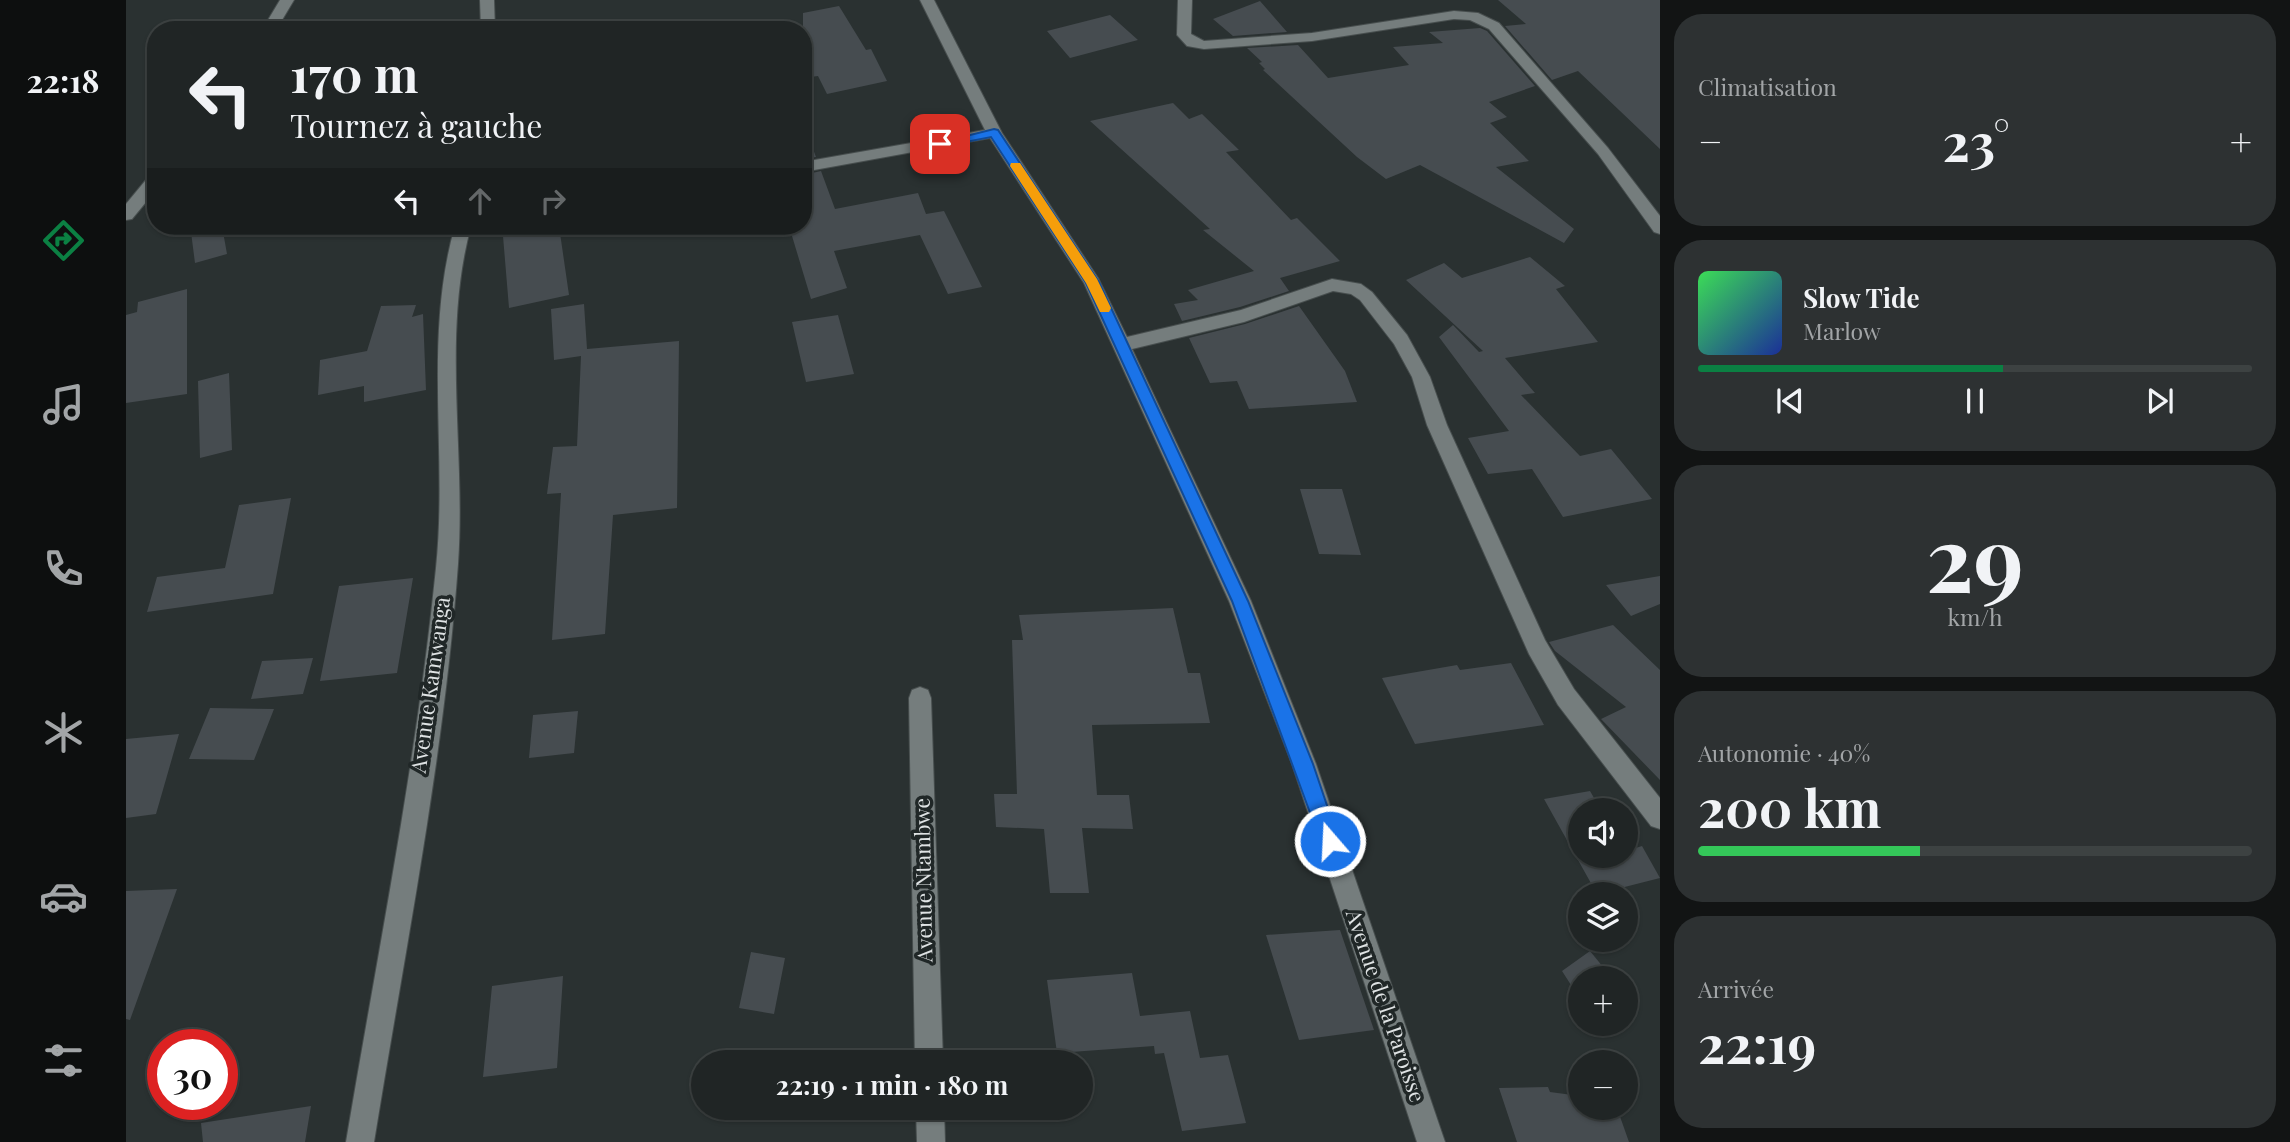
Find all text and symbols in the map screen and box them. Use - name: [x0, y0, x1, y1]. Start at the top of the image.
- text: 170 m: [290, 40, 418, 105]
- icon: left: [175, 49, 266, 140]
- text: 22:18: [27, 58, 99, 101]
- text: Climatisation: [1698, 71, 1837, 102]
- text: Tournez à gauche: [290, 103, 543, 146]
- text: 23°: [1943, 106, 2010, 175]
- pin: [910, 114, 970, 174]
- text: −: [1698, 115, 1723, 166]
- text: +: [2230, 115, 2252, 166]
- icon: arrive: [921, 125, 959, 163]
- icon: left: [388, 182, 426, 220]
- icon: ahead: [461, 182, 499, 220]
- icon: right: [534, 182, 572, 220]
- icon: directions: [39, 216, 88, 265]
- text: Slow Tide: [1803, 280, 1920, 315]
- text: Marlow: [1803, 315, 1881, 346]
- icon: music: [39, 380, 88, 429]
- icon: previous: [1771, 382, 1809, 420]
- icon: pause: [1956, 382, 1994, 420]
- icon: next: [2141, 382, 2179, 420]
- text: 29: [1926, 495, 2024, 616]
- icon: phone: [39, 544, 88, 593]
- street label: Avenue Kamwanga: [403, 594, 455, 775]
- text: km/h: [1947, 601, 2003, 632]
- icon: climate: [39, 708, 88, 757]
- text: Autonomie · 40%: [1698, 737, 1870, 768]
- text: 200 km: [1698, 772, 1881, 841]
- street label: Avenue Ntambwe: [907, 798, 937, 963]
- map controls: [1568, 798, 1638, 1120]
- button: sound: [1568, 798, 1638, 868]
- position arrow: [1293, 804, 1367, 878]
- icon: car: [39, 872, 88, 921]
- button: layers: [1568, 882, 1638, 952]
- street label: Avenue de la Paroisse: [1340, 904, 1433, 1105]
- button: +: [1568, 966, 1638, 1036]
- text: Arrivée: [1698, 973, 1774, 1004]
- text: 22:19: [1698, 1008, 1816, 1077]
- speed limit sign: 30: [147, 1029, 238, 1120]
- icon: filters: [39, 1036, 88, 1085]
- button: −: [1568, 1050, 1638, 1120]
- text: 22:19 · 1 min · 180 m: [776, 1067, 1008, 1102]

